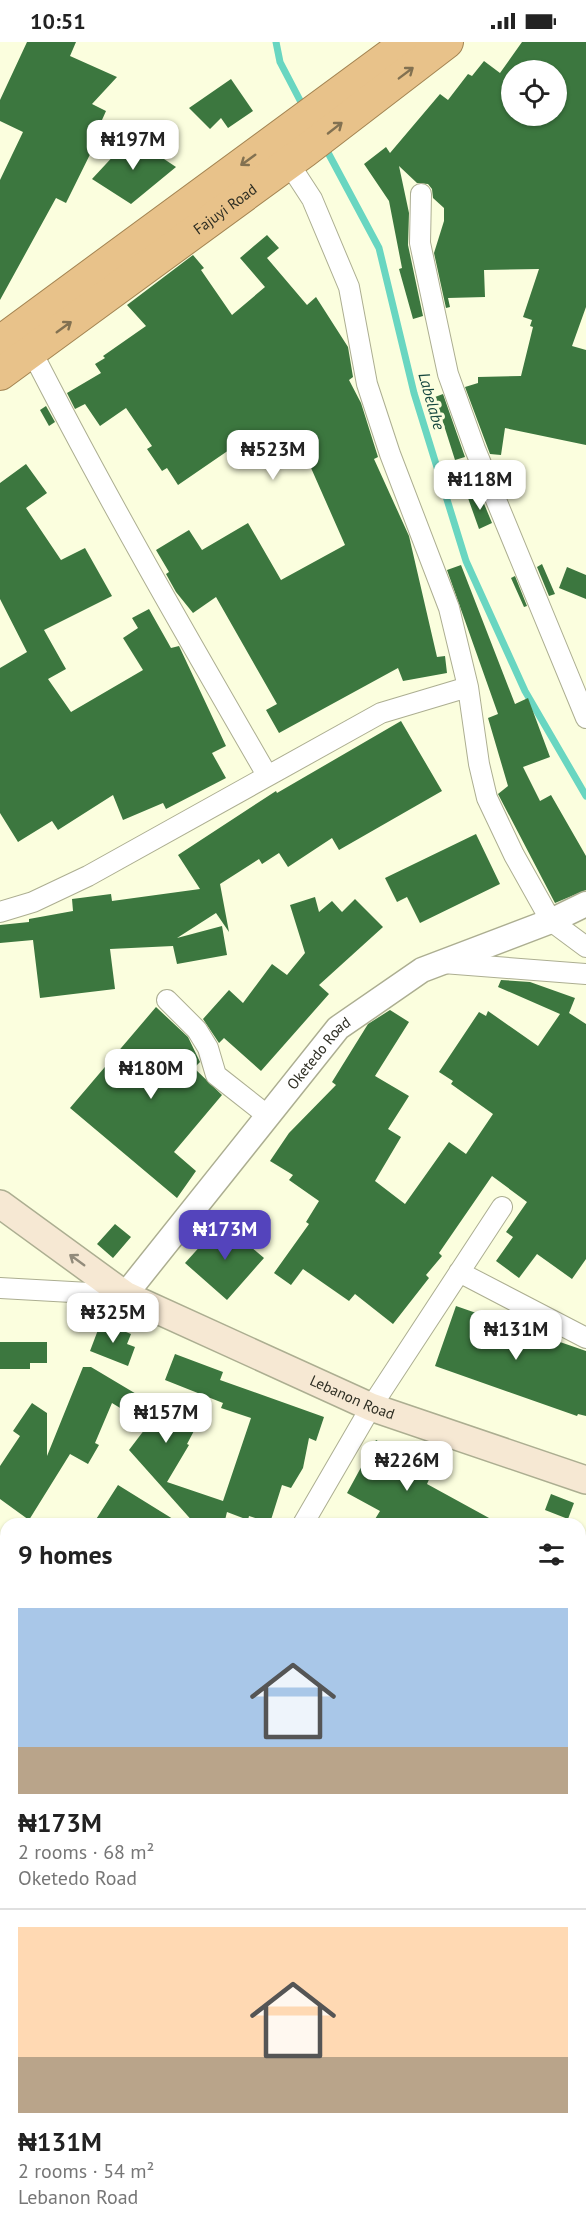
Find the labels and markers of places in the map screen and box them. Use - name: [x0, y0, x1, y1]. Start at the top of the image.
- pin: ₦197M: [91, 120, 175, 171]
- pin: ₦523M: [231, 430, 315, 481]
- pin: ₦118M: [438, 460, 522, 511]
- pin: ₦180M: [109, 1049, 193, 1100]
- pin: ₦173M: [183, 1210, 267, 1261]
- pin: ₦325M: [71, 1293, 155, 1344]
- pin: ₦131M: [474, 1310, 558, 1361]
- pin: ₦157M: [124, 1393, 208, 1444]
- pin: ₦226M: [365, 1441, 449, 1492]

